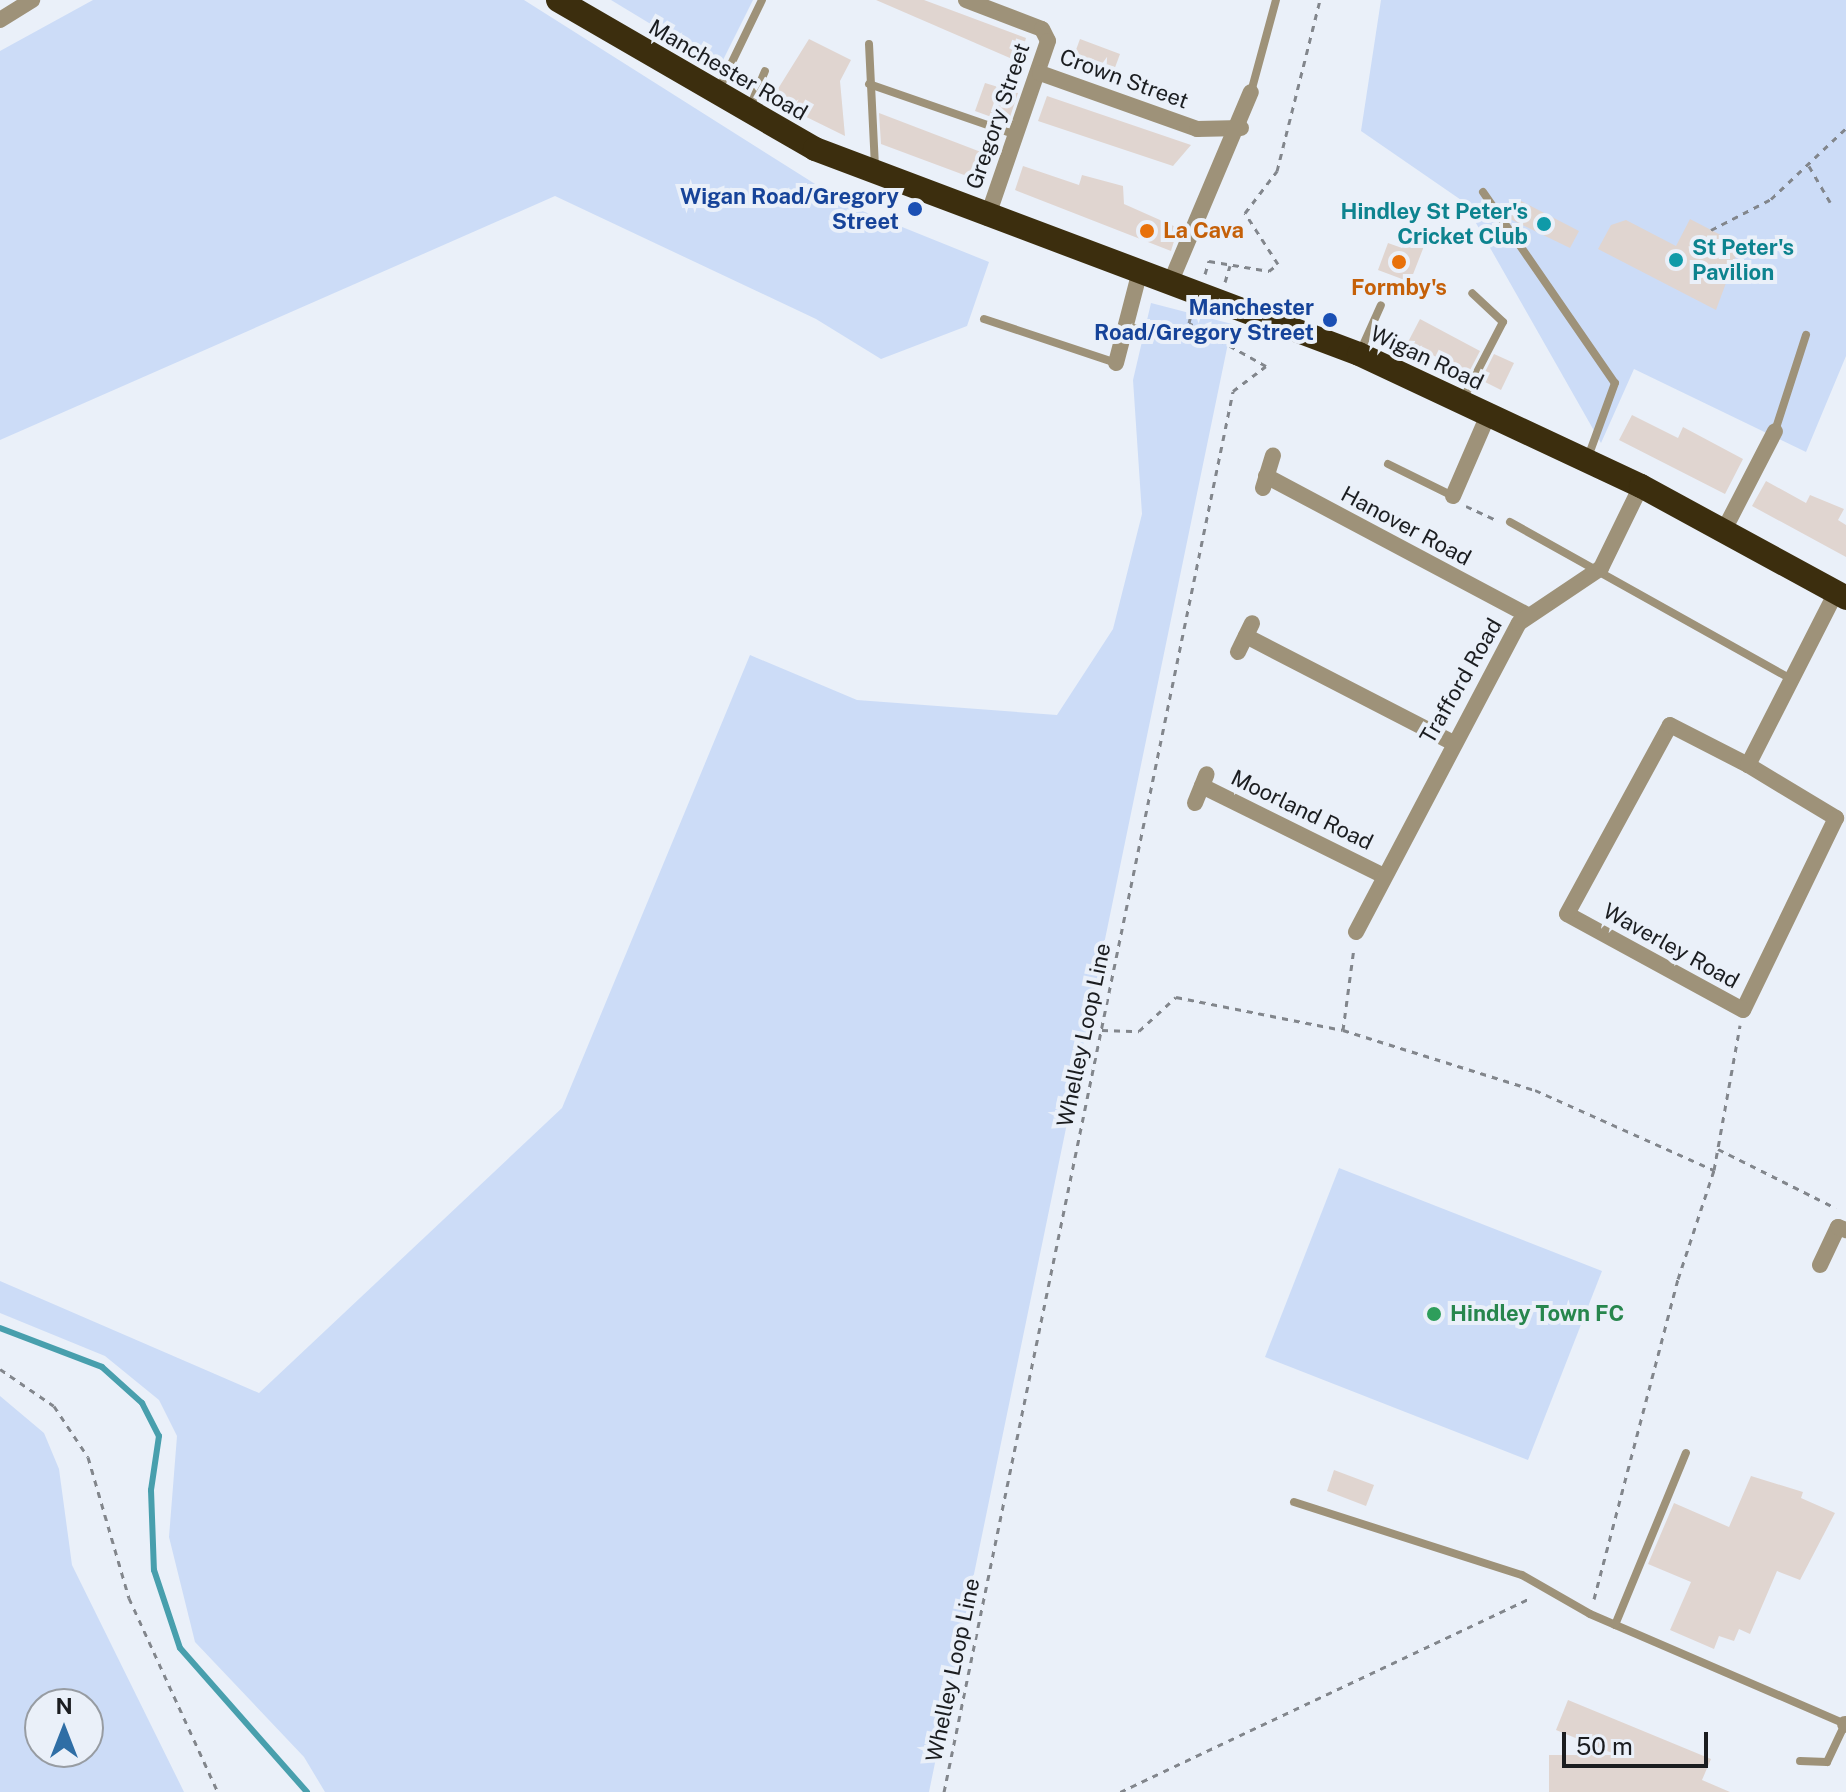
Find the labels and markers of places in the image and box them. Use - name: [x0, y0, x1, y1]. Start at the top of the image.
- place label: Wigan Road/Gregory Street: [680, 183, 899, 234]
- place label: Hindley St Peter's Cricket Club: [1340, 198, 1528, 250]
- marker: Wigan Road/Gregory Street: [906, 200, 924, 218]
- marker: Hindley St Peter's Cricket Club: [1535, 215, 1553, 233]
- place label: La Cava: [1163, 218, 1244, 244]
- marker: La Cava: [1138, 222, 1156, 240]
- place label: St Peter's Pavilion: [1692, 234, 1794, 286]
- marker: St Peter's Pavilion: [1667, 251, 1685, 269]
- marker: Formby's: [1390, 253, 1408, 271]
- place label: Formby's: [1351, 275, 1447, 301]
- place label: Manchester Road/Gregory Street: [1094, 294, 1314, 346]
- marker: Manchester Road/Gregory Street: [1321, 311, 1339, 329]
- place label: Hindley Town FC: [1450, 1301, 1625, 1327]
- marker: Hindley Town FC: [1425, 1305, 1443, 1323]

